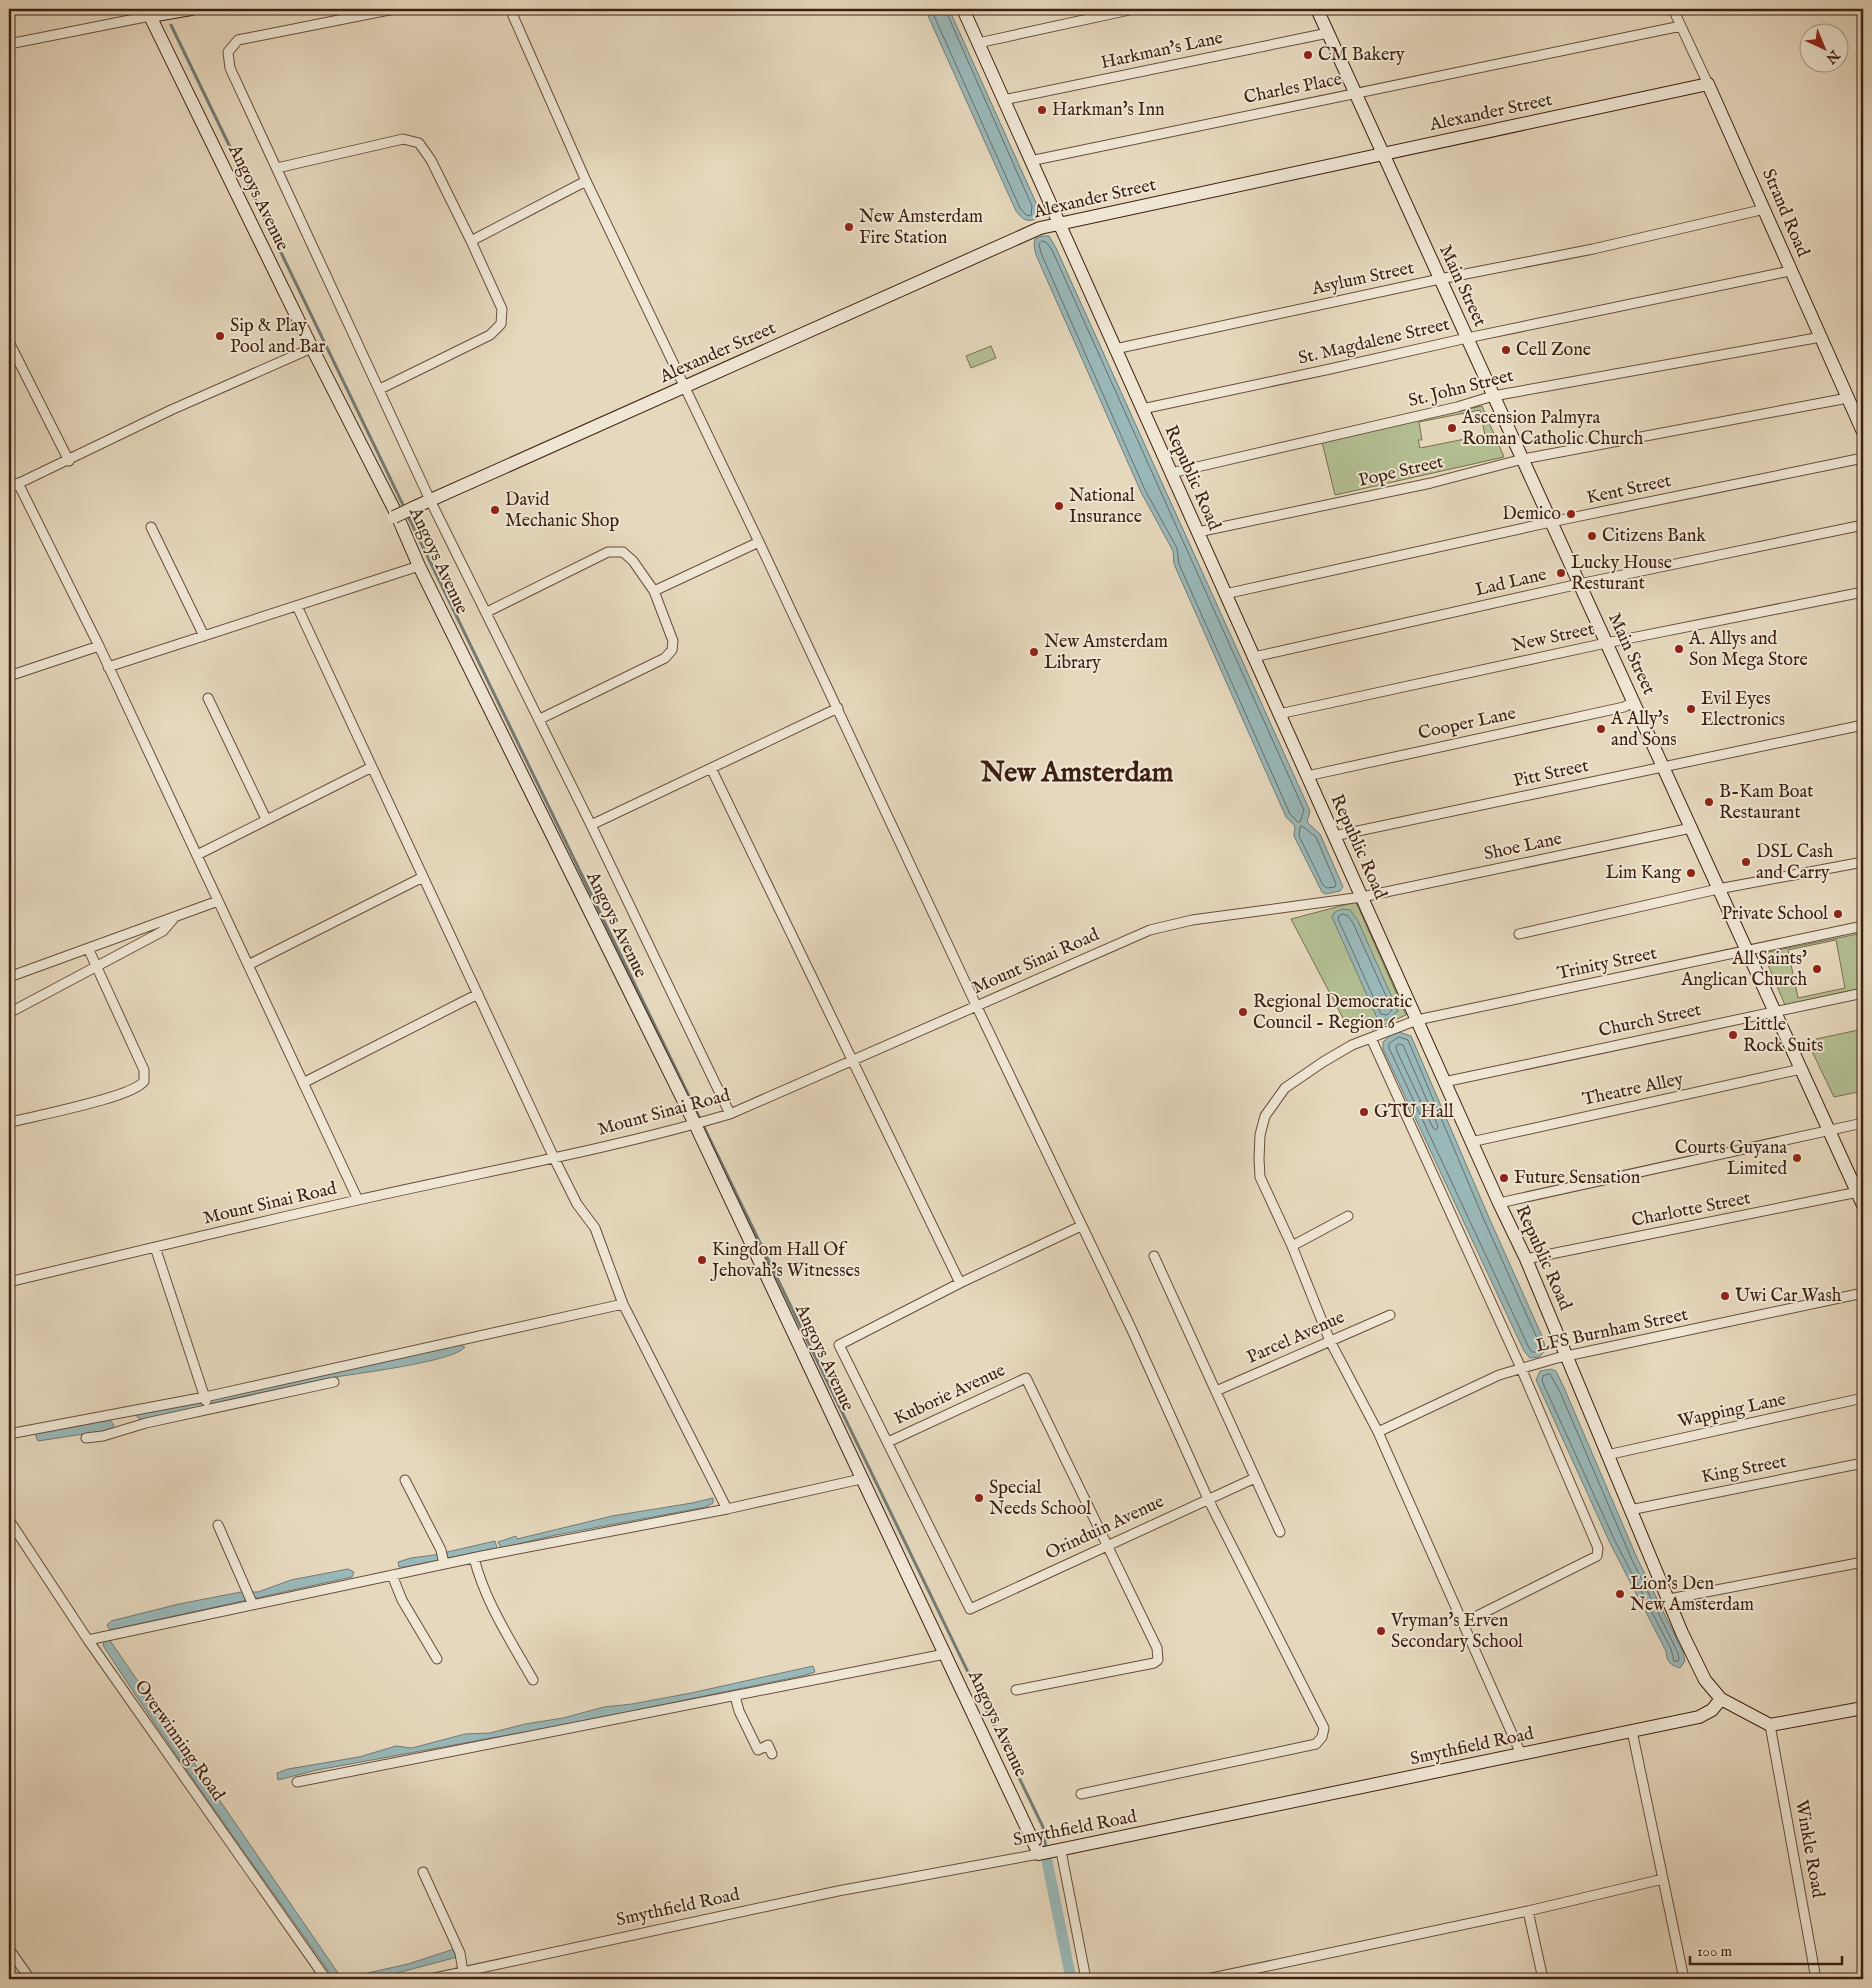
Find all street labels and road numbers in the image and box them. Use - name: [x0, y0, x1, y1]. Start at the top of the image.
- street label: Harkman's Lane: [1099, 27, 1225, 75]
- street label: Charles Place: [1242, 68, 1344, 110]
- street label: Alexander Street: [1427, 89, 1554, 137]
- street label: Angoys Avenue: [222, 140, 294, 255]
- street label: Strand Road: [1756, 165, 1814, 261]
- street label: Alexander Street: [1031, 174, 1158, 224]
- street label: Main Street: [1433, 241, 1491, 331]
- street label: Asylum Street: [1309, 257, 1416, 301]
- street label: St. Magdalene Street: [1296, 313, 1452, 371]
- street label: Alexander Street: [656, 317, 780, 389]
- street label: St. John Street: [1406, 365, 1516, 413]
- street label: Republic Road: [1159, 422, 1226, 534]
- street label: Pope Street: [1356, 451, 1446, 493]
- street label: Kent Street: [1585, 470, 1673, 510]
- street label: Angoys Avenue: [403, 503, 473, 618]
- street label: Lad Lane: [1473, 564, 1549, 602]
- street label: Main Street: [1602, 609, 1660, 699]
- street label: New Street: [1510, 618, 1596, 658]
- street label: Cooper Lane: [1416, 702, 1518, 746]
- street label: Pitt Street: [1511, 755, 1591, 793]
- street label: Republic Road: [1325, 791, 1392, 903]
- street label: Shoe Lane: [1482, 828, 1564, 866]
- street label: Angoys Avenue: [580, 867, 652, 982]
- street label: Mount Sinai Road: [969, 924, 1103, 1000]
- street label: Trinity Street: [1555, 942, 1659, 986]
- street label: Church Street: [1597, 999, 1703, 1043]
- street label: Theatre Alley: [1580, 1068, 1686, 1112]
- street label: Mount Sinai Road: [595, 1084, 733, 1142]
- street label: Mount Sinai Road: [201, 1177, 339, 1231]
- street label: Charlotte Street: [1630, 1187, 1752, 1233]
- street label: Republic Road: [1510, 1202, 1577, 1314]
- street label: Angoys Avenue: [789, 1300, 859, 1415]
- street label: LFS Burnham Street: [1534, 1304, 1690, 1358]
- street label: Parcel Avenue: [1244, 1306, 1348, 1370]
- street label: Kuborie Avenue: [891, 1359, 1009, 1431]
- street label: Wapping Lane: [1676, 1388, 1788, 1434]
- street label: King Street: [1700, 1451, 1788, 1489]
- street label: Orinduin Avenue: [1042, 1490, 1168, 1566]
- street label: Angoys Avenue: [962, 1666, 1032, 1781]
- street label: Overwinning Road: [129, 1676, 229, 1806]
- street label: Smythfield Road: [1408, 1723, 1536, 1771]
- street label: Winkle Road: [1789, 1798, 1829, 1900]
- street label: Smythfield Road: [1011, 1806, 1139, 1852]
- street label: Smythfield Road: [614, 1884, 742, 1932]

